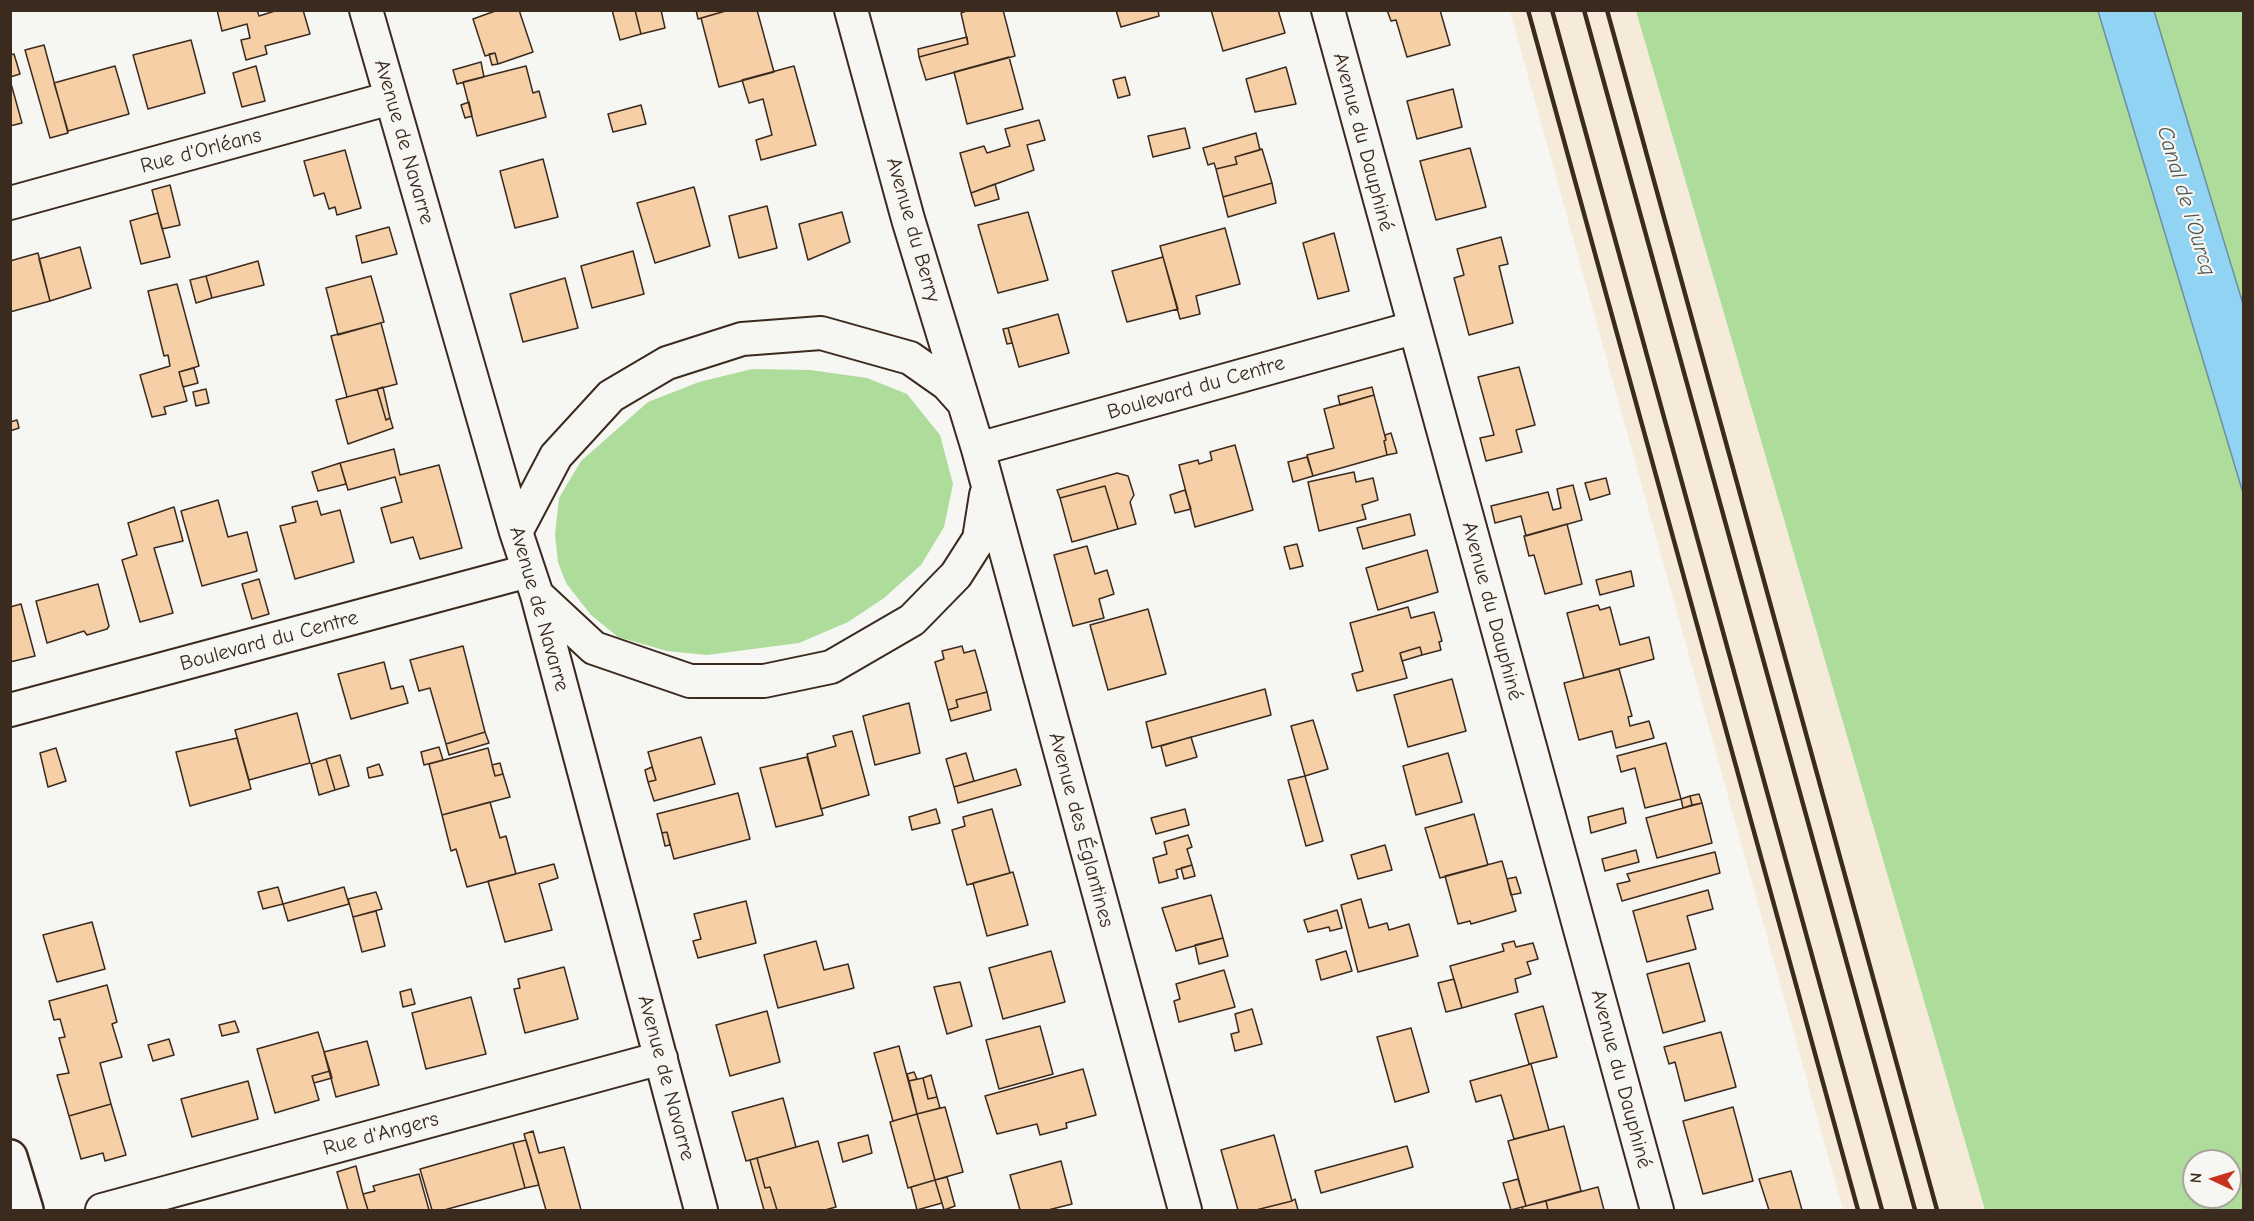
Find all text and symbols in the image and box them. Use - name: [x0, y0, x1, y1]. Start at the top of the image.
- street label: Avenue du Dauphiné: [1327, 50, 1399, 234]
- street label: Avenue de Navarre: [368, 57, 440, 227]
- street label: Rue d'Orléans: [138, 123, 264, 179]
- water label: Canal de l'Ourcq: [2151, 123, 2221, 279]
- street label: Avenue du Berry: [880, 155, 946, 305]
- street label: Boulevard du Centre: [1104, 351, 1288, 425]
- street label: Avenue du Dauphiné: [1456, 519, 1528, 703]
- street label: Avenue de Navarre: [503, 524, 575, 694]
- street label: Boulevard du Centre: [177, 605, 361, 677]
- street label: Avenue des Églantines: [1043, 730, 1119, 930]
- street label: Avenue du Dauphiné: [1585, 987, 1657, 1171]
- street label: Avenue de Navarre: [632, 993, 700, 1163]
- street label: Rue d'Angers: [320, 1106, 442, 1162]
- north arrow: [2182, 1149, 2242, 1209]
- text: N: [2187, 1172, 2205, 1184]

